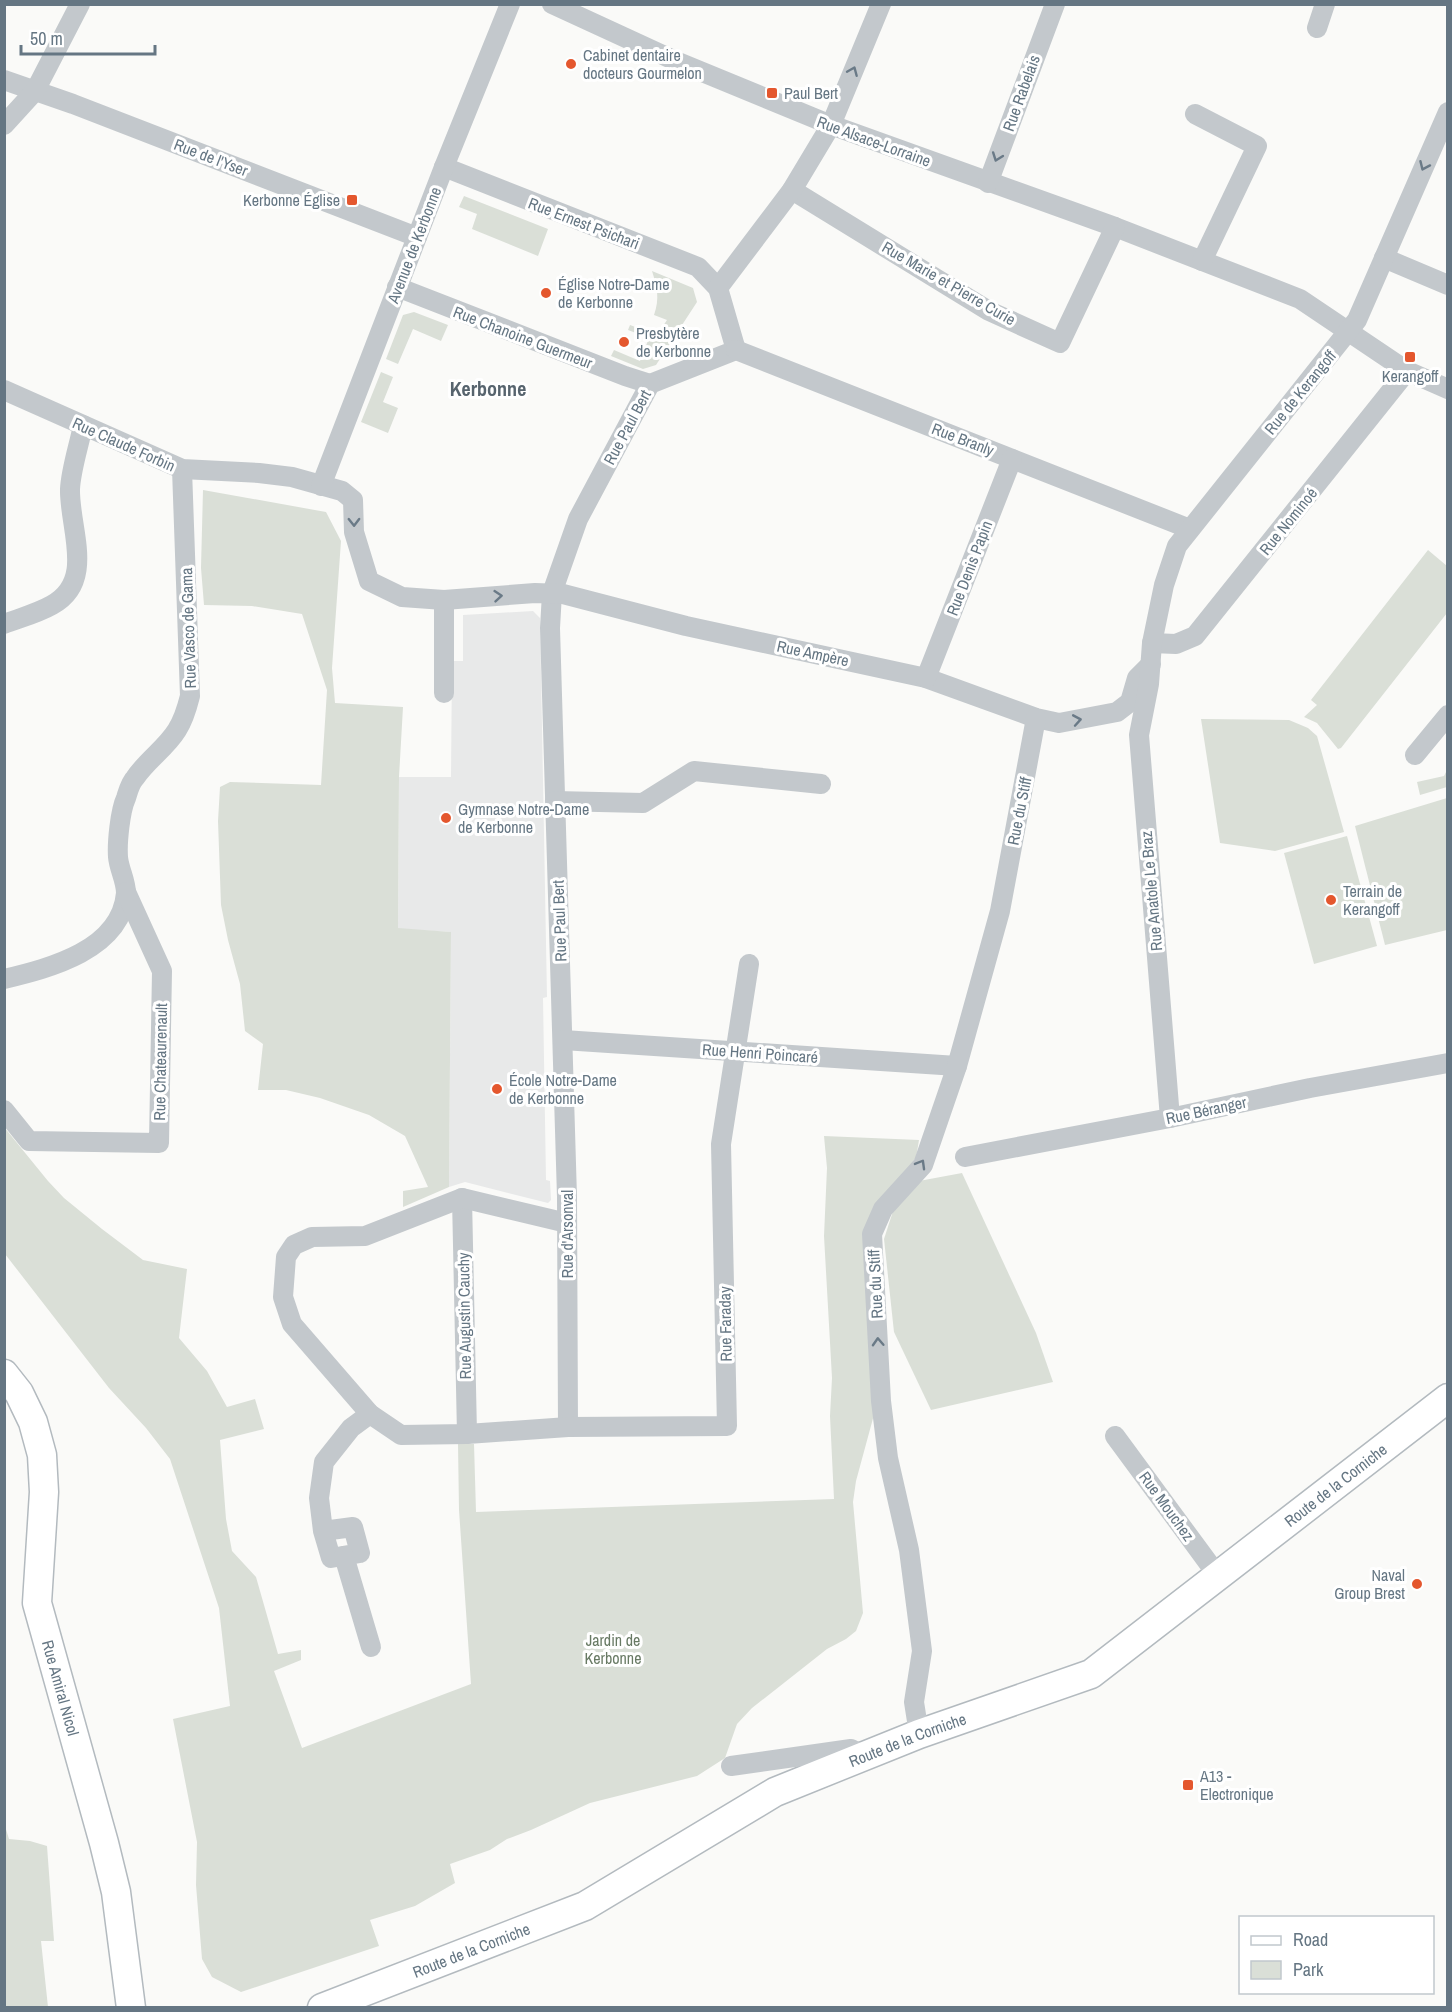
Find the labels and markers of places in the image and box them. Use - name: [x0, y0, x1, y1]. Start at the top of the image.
- place label: Cabinet dentaire docteurs Gourmelon: [583, 44, 702, 84]
- marker: Cabinet dentaire docteurs Gourmelon: [564, 57, 578, 71]
- place label: Paul Bert: [784, 82, 838, 104]
- marker: Paul Bert: [765, 86, 779, 100]
- place label: Kerbonne Église: [243, 189, 340, 211]
- marker: Kerbonne Église: [345, 193, 359, 207]
- place label: Église Notre-Dame de Kerbonne: [558, 273, 670, 313]
- marker: Église Notre-Dame de Kerbonne: [539, 286, 553, 300]
- place label: Presbytère de Kerbonne: [636, 322, 711, 362]
- marker: Presbytère de Kerbonne: [617, 335, 631, 349]
- marker: Kerangoff: [1403, 350, 1417, 364]
- place label: Kerangoff: [1382, 365, 1439, 387]
- place label: Gymnase Notre-Dame de Kerbonne: [458, 798, 589, 838]
- marker: Gymnase Notre-Dame de Kerbonne: [439, 811, 453, 825]
- place label: Terrain de Kerangoff: [1343, 880, 1402, 920]
- marker: Terrain de Kerangoff: [1324, 893, 1338, 907]
- place label: École Notre-Dame de Kerbonne: [509, 1069, 617, 1109]
- marker: École Notre-Dame de Kerbonne: [490, 1082, 504, 1096]
- place label: Naval Group Brest: [1334, 1564, 1405, 1604]
- marker: Naval Group Brest: [1410, 1577, 1424, 1591]
- place label: A13 - Electronique: [1199, 1765, 1274, 1805]
- marker: A13 - Electronique: [1181, 1778, 1195, 1792]

